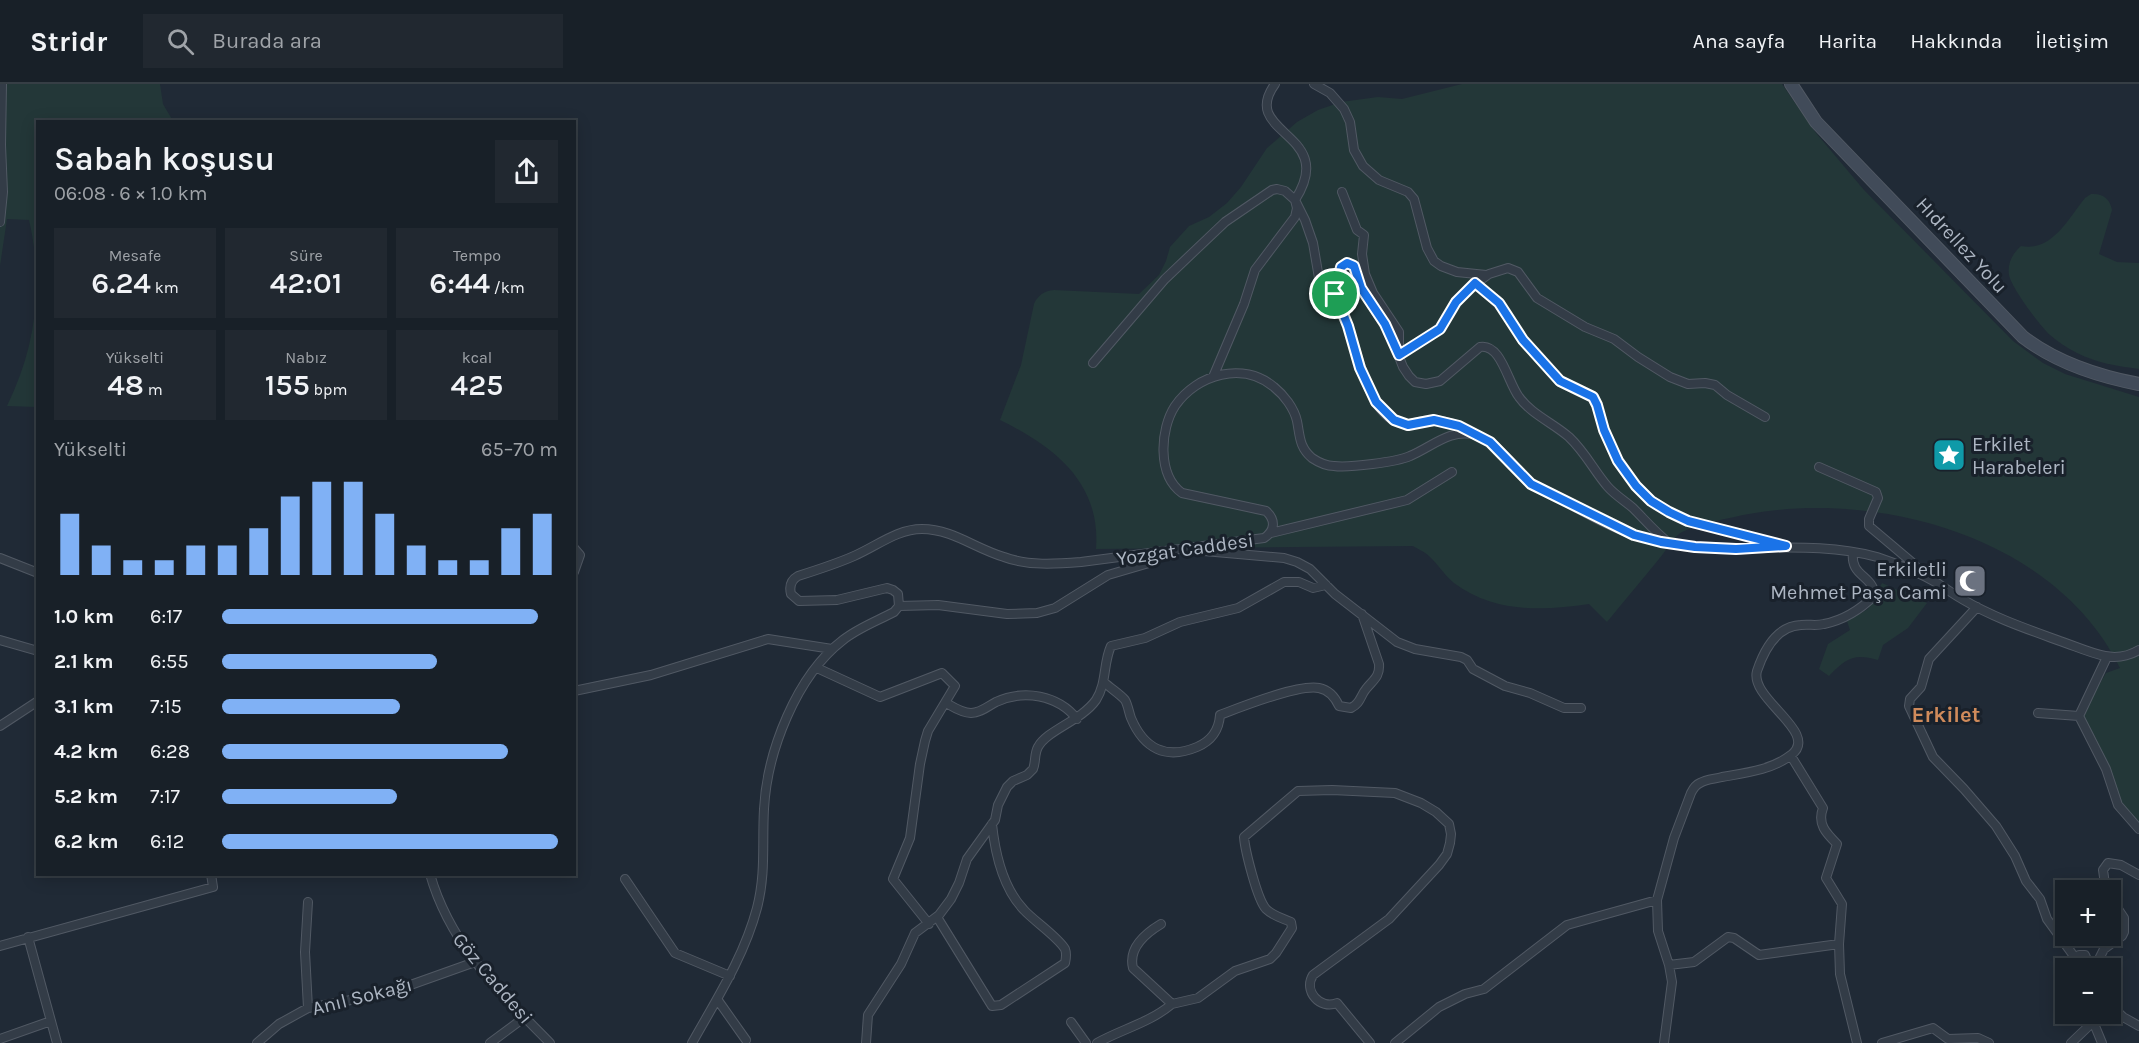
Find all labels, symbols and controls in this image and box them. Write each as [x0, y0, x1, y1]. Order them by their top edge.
search box [143, 14, 563, 68]
text: Stridr [30, 25, 107, 58]
icon: search [164, 25, 197, 58]
text: Burada ara [212, 28, 322, 54]
text: Ana sayfa [1693, 29, 1785, 53]
text: Harita [1818, 29, 1877, 53]
text: Hakkında [1910, 29, 2002, 53]
text: İletişim [2035, 29, 2109, 53]
text: Sabah koşusu [54, 140, 275, 178]
button: share [495, 140, 558, 203]
text: 06:08 · 6 × 1.0 km [54, 182, 207, 205]
street label: Hıdrellez Yolu [1911, 193, 2012, 298]
text: Mesafe [109, 246, 161, 265]
text: Süre [289, 246, 323, 265]
text: Tempo [453, 246, 501, 265]
text: 6.24 [91, 265, 151, 301]
text: 42:01 [270, 265, 342, 301]
text: 6:44 [429, 265, 490, 301]
pin [1309, 268, 1360, 319]
icon: arrive [1318, 277, 1351, 310]
text: km [151, 278, 179, 297]
text: /km [490, 278, 525, 297]
text: Yükselti [106, 348, 164, 367]
text: Nabız [285, 348, 327, 367]
text: kcal [462, 348, 492, 367]
text: 48 [107, 367, 144, 403]
text: 155 [265, 367, 310, 403]
text: 425 [451, 367, 503, 403]
text: m [144, 380, 163, 399]
text: bpm [310, 380, 347, 399]
place label: Erkilet Harabeleri [1972, 433, 2066, 479]
place icon: Erkilet Harabeleri [1931, 437, 1967, 473]
text: Yükselti [54, 438, 127, 461]
text: 65–70 m [481, 438, 558, 461]
street label: Yozgat Caddesi [1115, 528, 1255, 571]
place label: Erkiletli Mehmet Paşa Cami [1770, 558, 1947, 604]
mosque icon: Erkiletli Mehmet Paşa Cami [1952, 563, 1988, 599]
text: 1.0 km [54, 605, 114, 628]
text: 6:17 [150, 605, 182, 628]
text: 2.1 km [54, 650, 113, 673]
text: 6:55 [150, 650, 189, 673]
text: 3.1 km [54, 695, 114, 718]
text: 7:15 [150, 695, 182, 718]
district label: Erkilet [1912, 702, 1981, 728]
text: 4.2 km [54, 740, 118, 763]
text: 6:28 [150, 740, 190, 763]
text: 5.2 km [54, 785, 118, 808]
text: 7:17 [150, 785, 180, 808]
text: 6.2 km [54, 830, 118, 853]
text: 6:12 [150, 830, 184, 853]
map controls [2055, 880, 2121, 1024]
button: + [2055, 880, 2121, 946]
street label: Göz Caddesi [448, 928, 537, 1029]
button: − [2055, 958, 2121, 1024]
street label: Anıl Sokağı [310, 973, 415, 1020]

